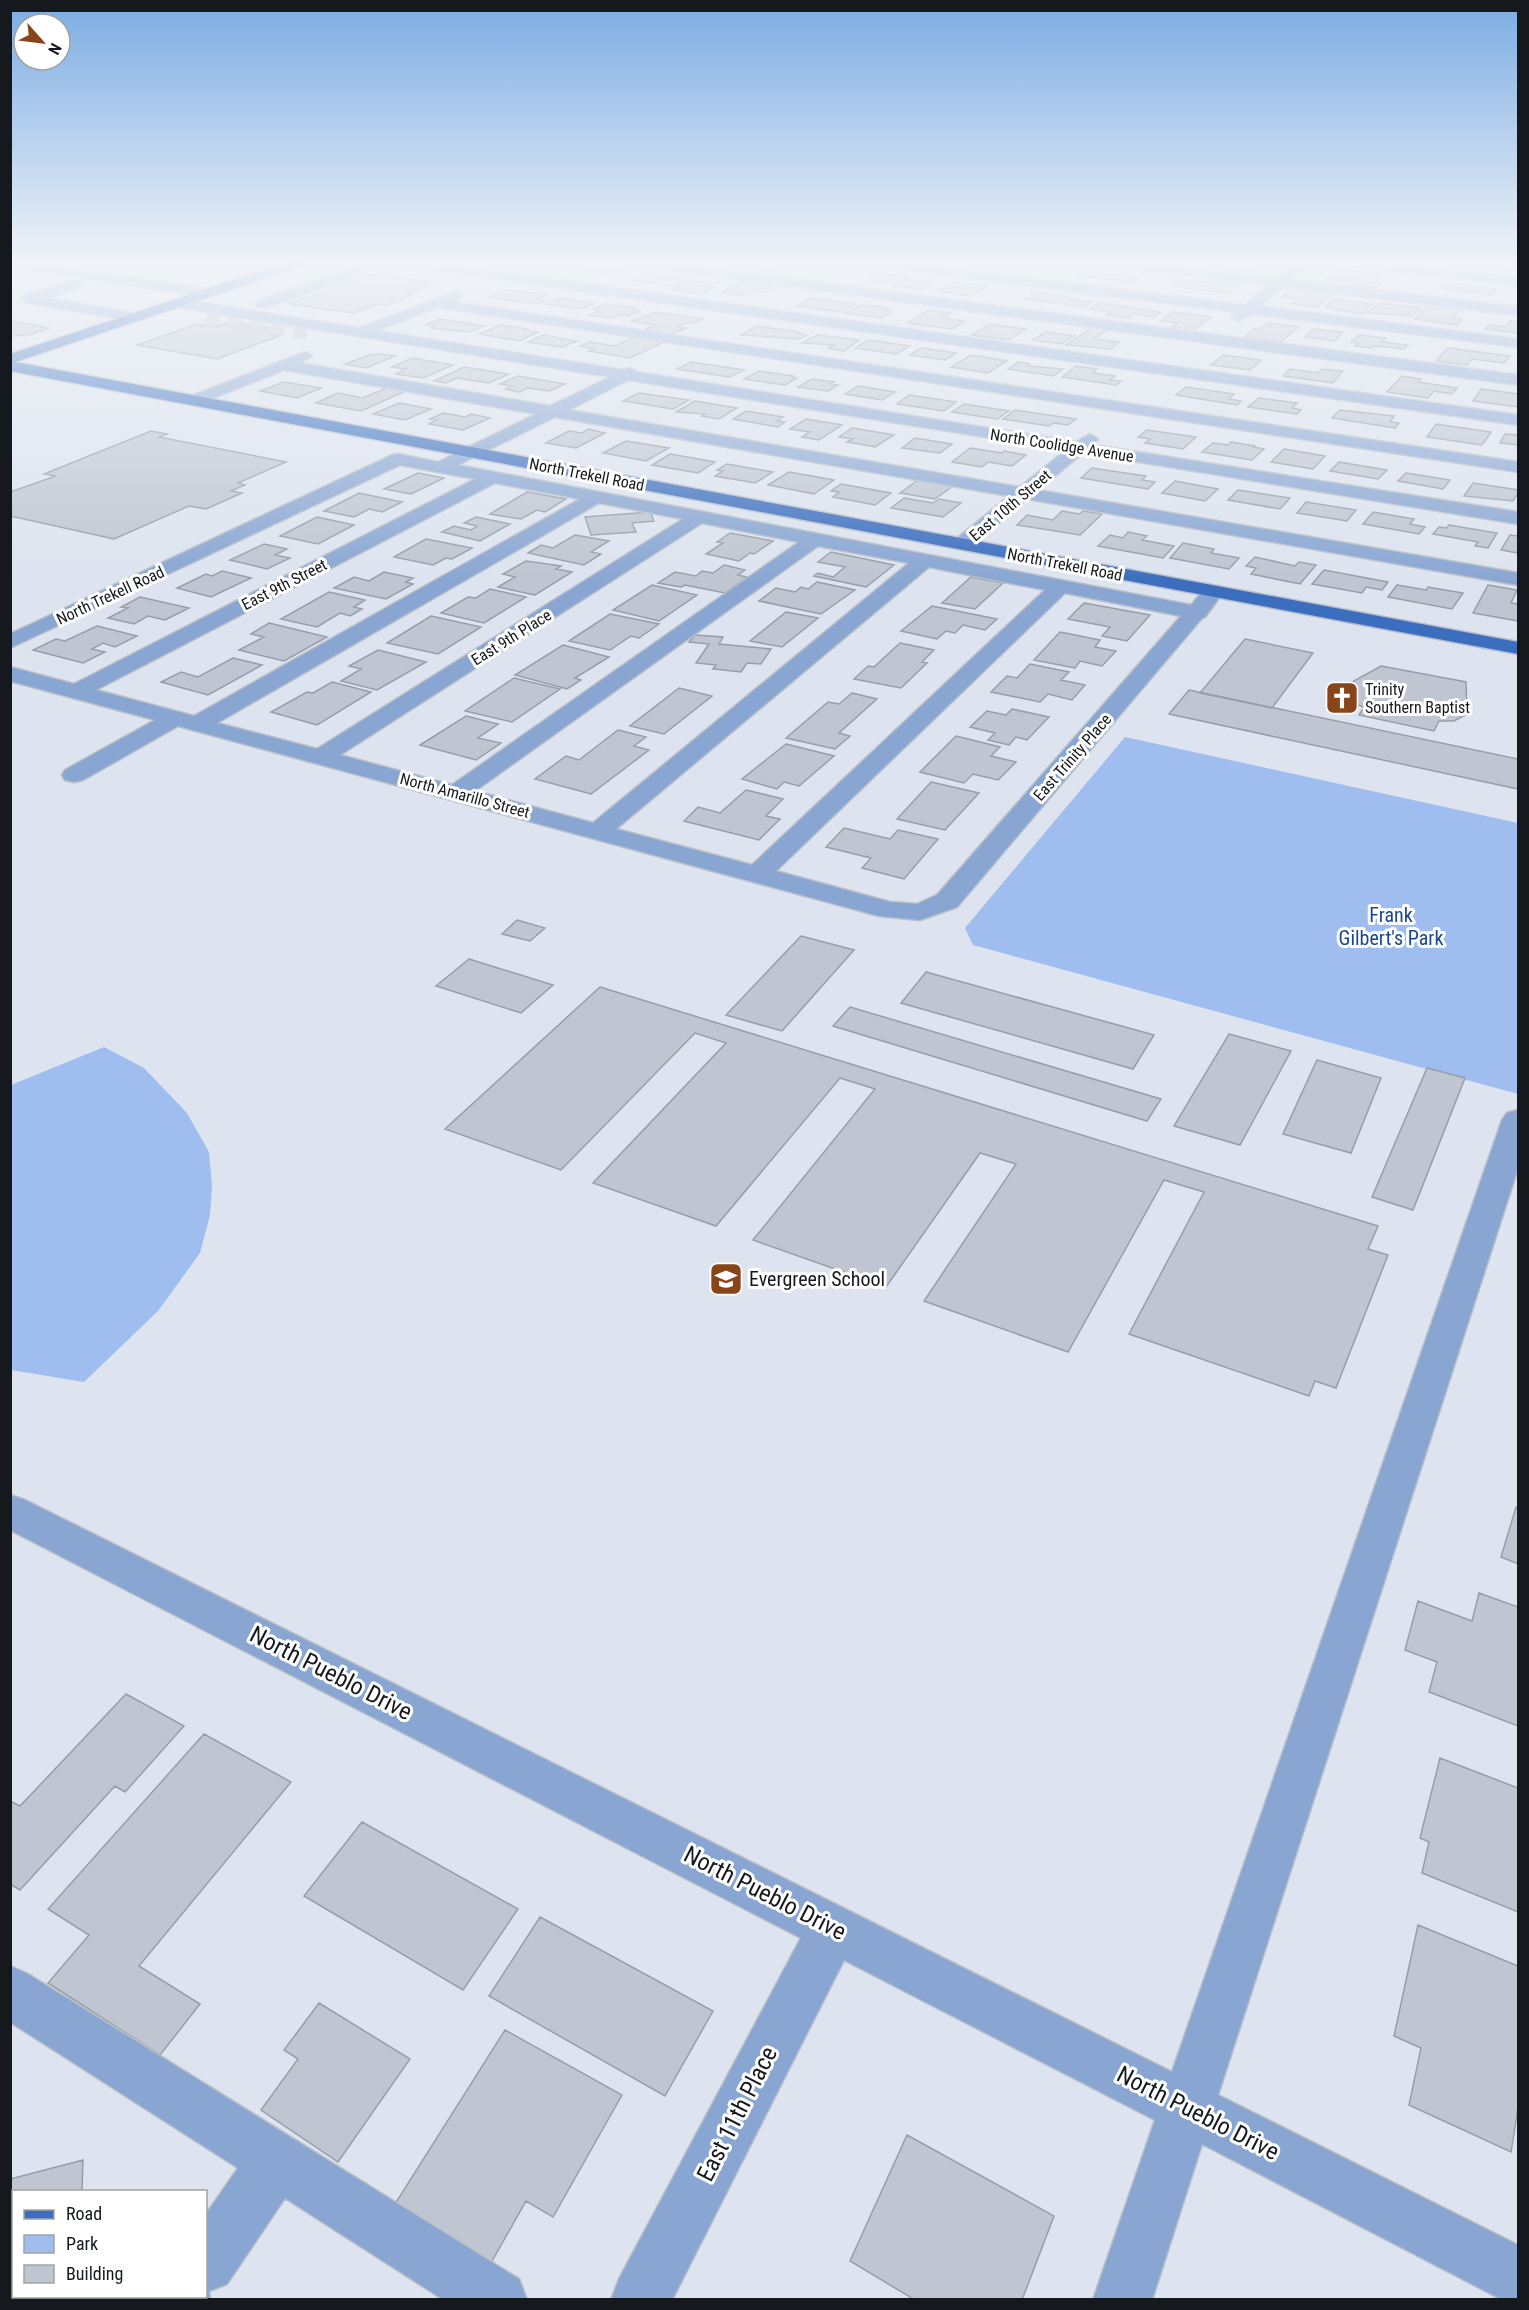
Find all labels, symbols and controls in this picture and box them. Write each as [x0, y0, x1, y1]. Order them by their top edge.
north arrow [12, 12, 72, 72]
text: N [44, 40, 65, 58]
street label: North Coolidge Avenue [989, 425, 1135, 466]
street label: North Trekell Road [528, 454, 646, 495]
street label: East 10th Street [966, 466, 1055, 545]
street label: North Trekell Road [1006, 544, 1124, 585]
street label: East 9th Street [239, 555, 330, 614]
street label: North Trekell Road [53, 562, 167, 629]
street label: East 9th Place [468, 605, 555, 669]
church icon: Trinity Southern Baptist [1324, 680, 1360, 716]
place label: Trinity Southern Baptist [1365, 680, 1470, 717]
street label: East Trinity Place [1029, 710, 1115, 805]
street label: North Amarillo Street [398, 769, 532, 822]
park label: Frank Gilbert's Park [1339, 903, 1443, 950]
school or university icon: Evergreen School [708, 1261, 744, 1297]
place label: Evergreen School [749, 1267, 885, 1291]
street label: North Pueblo Drive [245, 1620, 417, 1726]
street label: North Pueblo Drive [679, 1840, 851, 1946]
street label: East 11th Place [691, 2042, 783, 2186]
street label: North Pueblo Drive [1112, 2060, 1284, 2166]
legend [12, 2190, 207, 2298]
text: Road [66, 2203, 102, 2224]
text: Park [66, 2233, 98, 2254]
text: Building [66, 2263, 123, 2284]

